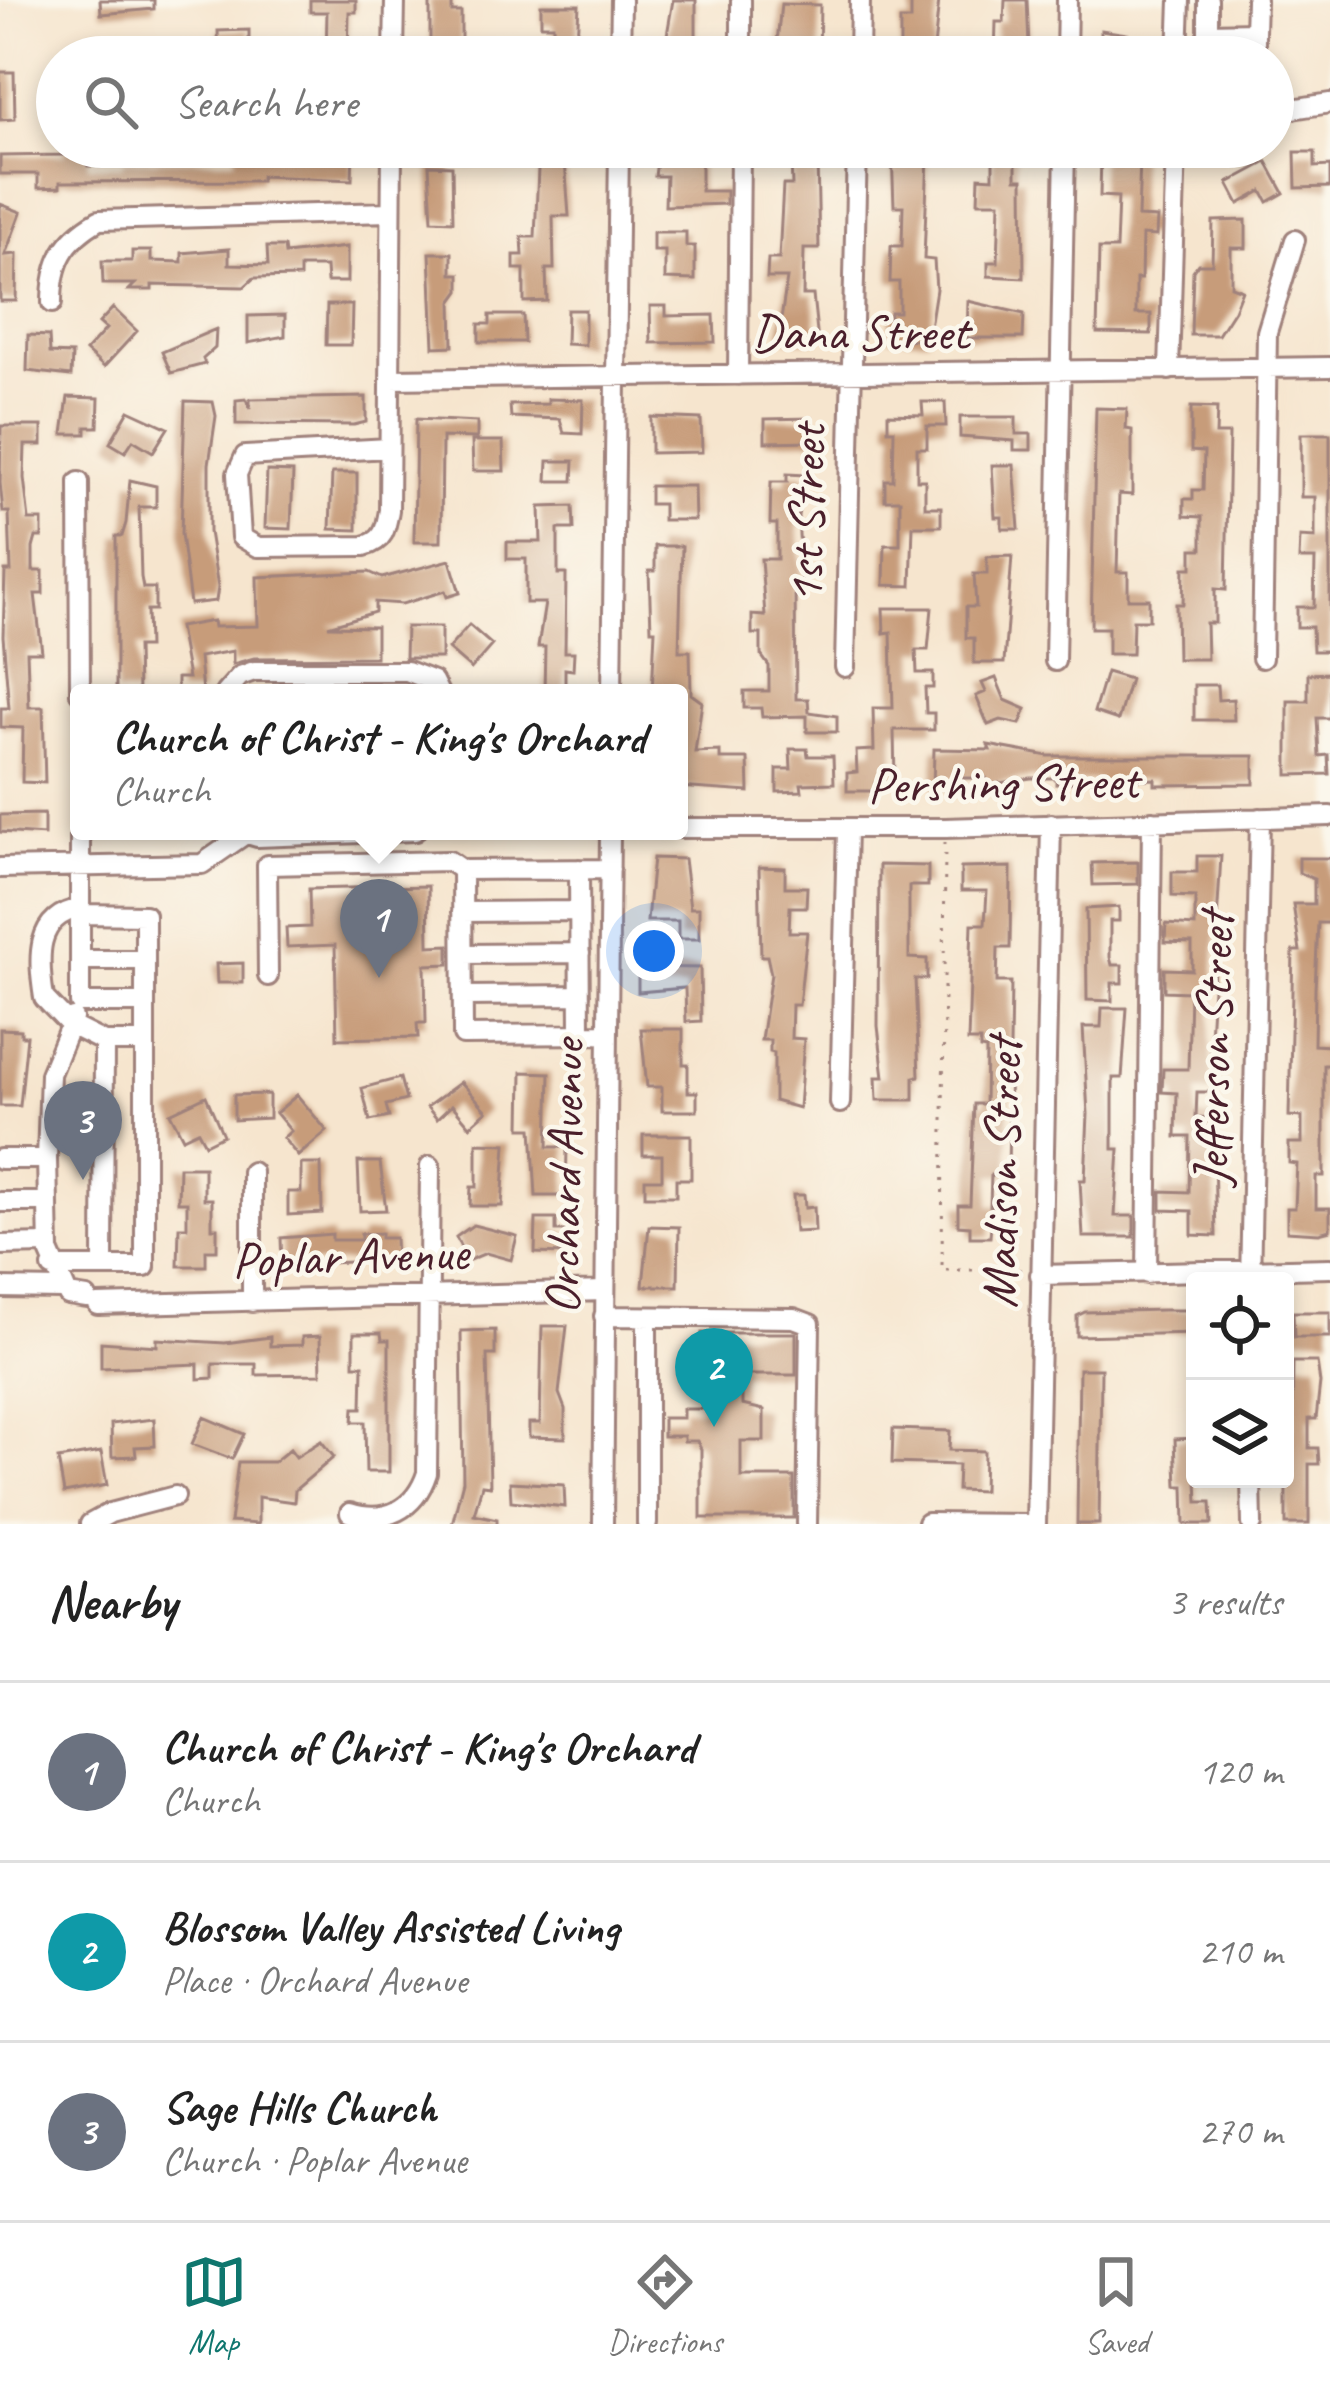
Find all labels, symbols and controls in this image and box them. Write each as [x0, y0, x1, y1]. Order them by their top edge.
search box [36, 36, 1294, 168]
icon: search [78, 69, 144, 135]
text: Search here [174, 74, 357, 131]
street label: Dana Street [751, 300, 974, 364]
street label: 1st Street [772, 419, 840, 604]
popup [70, 684, 688, 840]
text: Church of Christ - King's Orchard [113, 709, 645, 766]
street label: Pershing Street [867, 749, 1144, 817]
text: Church [113, 766, 210, 815]
pin: 1 [340, 879, 418, 978]
street label: Jefferson Street [1179, 905, 1247, 1189]
your location [624, 921, 684, 981]
street label: Madison Street [967, 1031, 1035, 1309]
street label: Orchard Avenue [530, 1035, 598, 1315]
pin: 3 [44, 1081, 122, 1180]
street label: Poplar Avenue [231, 1220, 473, 1292]
map controls [1186, 1272, 1294, 1488]
button: locate [1186, 1272, 1294, 1380]
pin: 2 [675, 1328, 753, 1427]
button: layers [1186, 1380, 1294, 1488]
text: Nearby [48, 1570, 176, 1634]
text: 3 results [1168, 1578, 1282, 1627]
text: Church of Christ - King's Orchard [162, 1719, 695, 1776]
text: 1 [78, 1747, 96, 1796]
text: 120 m [1198, 1747, 1282, 1796]
text: Church [162, 1776, 260, 1825]
text: Blossom Valley Assisted Living [162, 1899, 619, 1956]
text: 2 [78, 1927, 96, 1976]
text: 210 m [1198, 1927, 1282, 1976]
text: Place · Orchard Avenue [162, 1956, 467, 2005]
text: Sage Hills Church [162, 2079, 436, 2136]
text: 3 [78, 2107, 96, 2156]
text: 270 m [1198, 2107, 1282, 2156]
text: Church · Poplar Avenue [162, 2136, 467, 2185]
tab: Map [181, 2249, 247, 2363]
tab: Directions [608, 2249, 722, 2363]
tab: Saved [1083, 2249, 1149, 2363]

